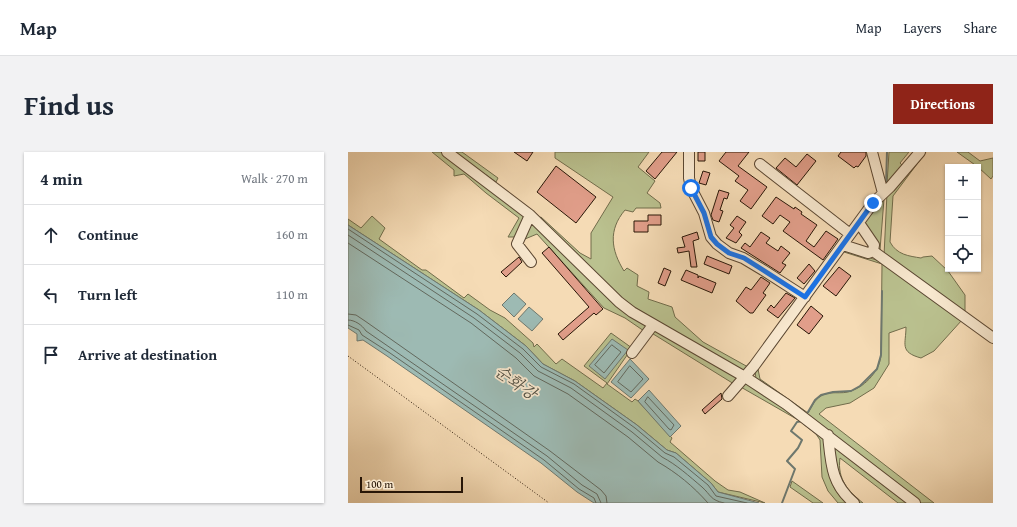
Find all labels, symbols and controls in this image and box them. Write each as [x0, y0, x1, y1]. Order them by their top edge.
text: Map [20, 14, 57, 42]
text: Map [856, 18, 882, 38]
text: Layers [904, 18, 942, 38]
text: Share [964, 18, 997, 38]
text: Find us [24, 84, 114, 125]
button: Directions [893, 84, 993, 124]
map controls [945, 164, 981, 272]
button: + [945, 164, 981, 200]
text: 4 min [40, 166, 82, 191]
text: Walk · 270 m [241, 169, 308, 188]
route start [682, 179, 700, 197]
route end [864, 194, 882, 212]
button: − [945, 200, 981, 236]
icon: ahead [40, 224, 62, 246]
text: Continue [78, 224, 139, 245]
text: 160 m [276, 225, 308, 244]
button: locate [945, 236, 981, 272]
icon: left [40, 284, 62, 306]
text: Turn left [78, 284, 137, 305]
text: 110 m [276, 285, 308, 304]
icon: arrive [40, 344, 62, 366]
text: Arrive at destination [78, 344, 217, 365]
water label: 순화강 [490, 359, 544, 407]
scale bar [360, 475, 463, 494]
text: 100 m [366, 476, 393, 492]

